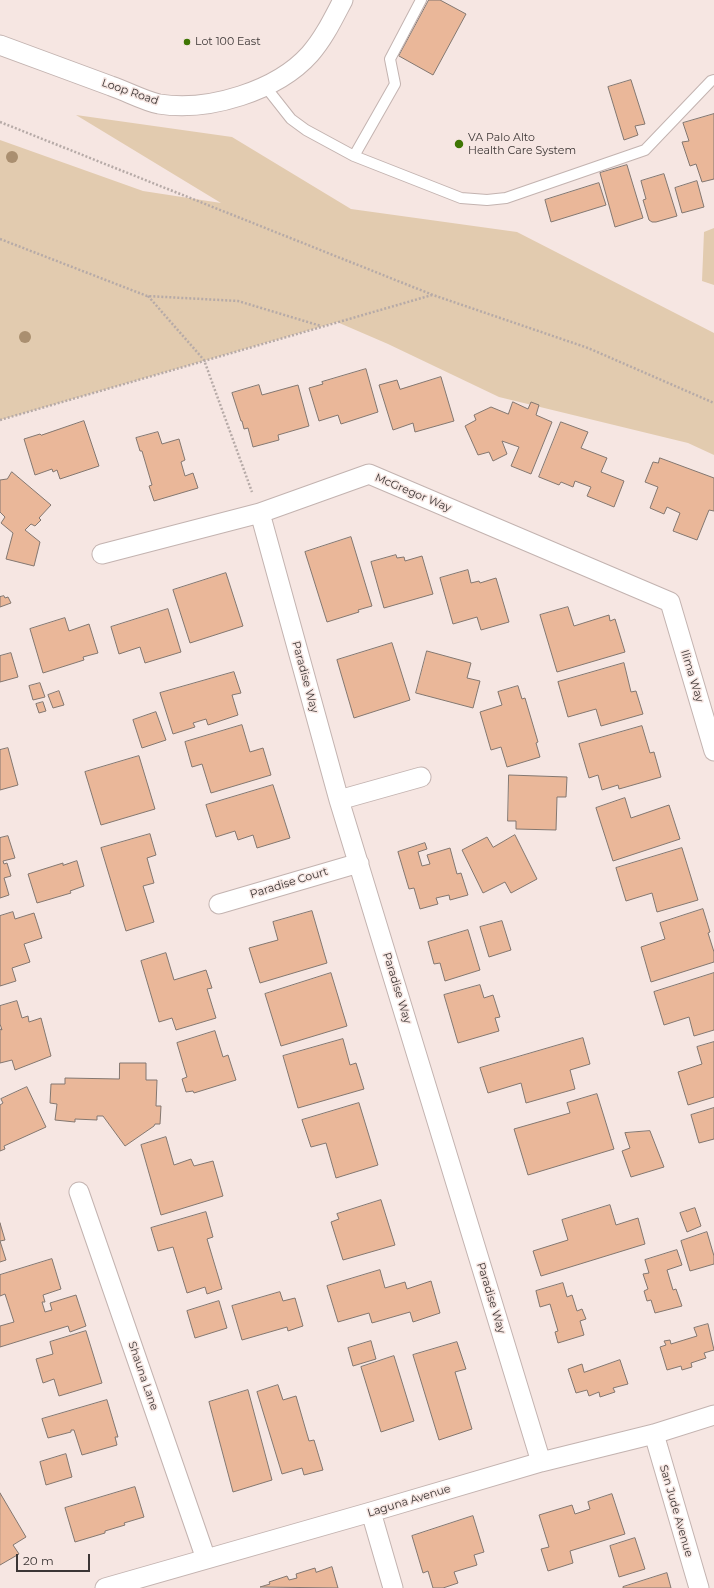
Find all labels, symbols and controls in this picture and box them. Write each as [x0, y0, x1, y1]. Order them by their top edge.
place label: Lot 100 East [195, 35, 261, 49]
marker: Lot 100 East [182, 37, 192, 47]
street label: Loop Road [100, 76, 160, 108]
place label: VA Palo Alto Health Care System [468, 131, 576, 157]
marker: VA Palo Alto Health Care System [453, 138, 465, 150]
street label: McGregor Way [373, 471, 453, 515]
street label: Paradise Way [289, 640, 321, 714]
street label: Ilima Way [678, 648, 706, 704]
street label: Paradise Court [248, 865, 330, 901]
street label: Paradise Way [380, 951, 414, 1025]
street label: Paradise Way [474, 1261, 508, 1335]
street label: Shauna Lane [125, 1340, 161, 1412]
street label: San Jude Avenue [657, 1464, 695, 1558]
street label: Laguna Avenue [366, 1482, 452, 1520]
scale bar [18, 1546, 92, 1572]
text: 20 m [23, 1553, 54, 1568]

